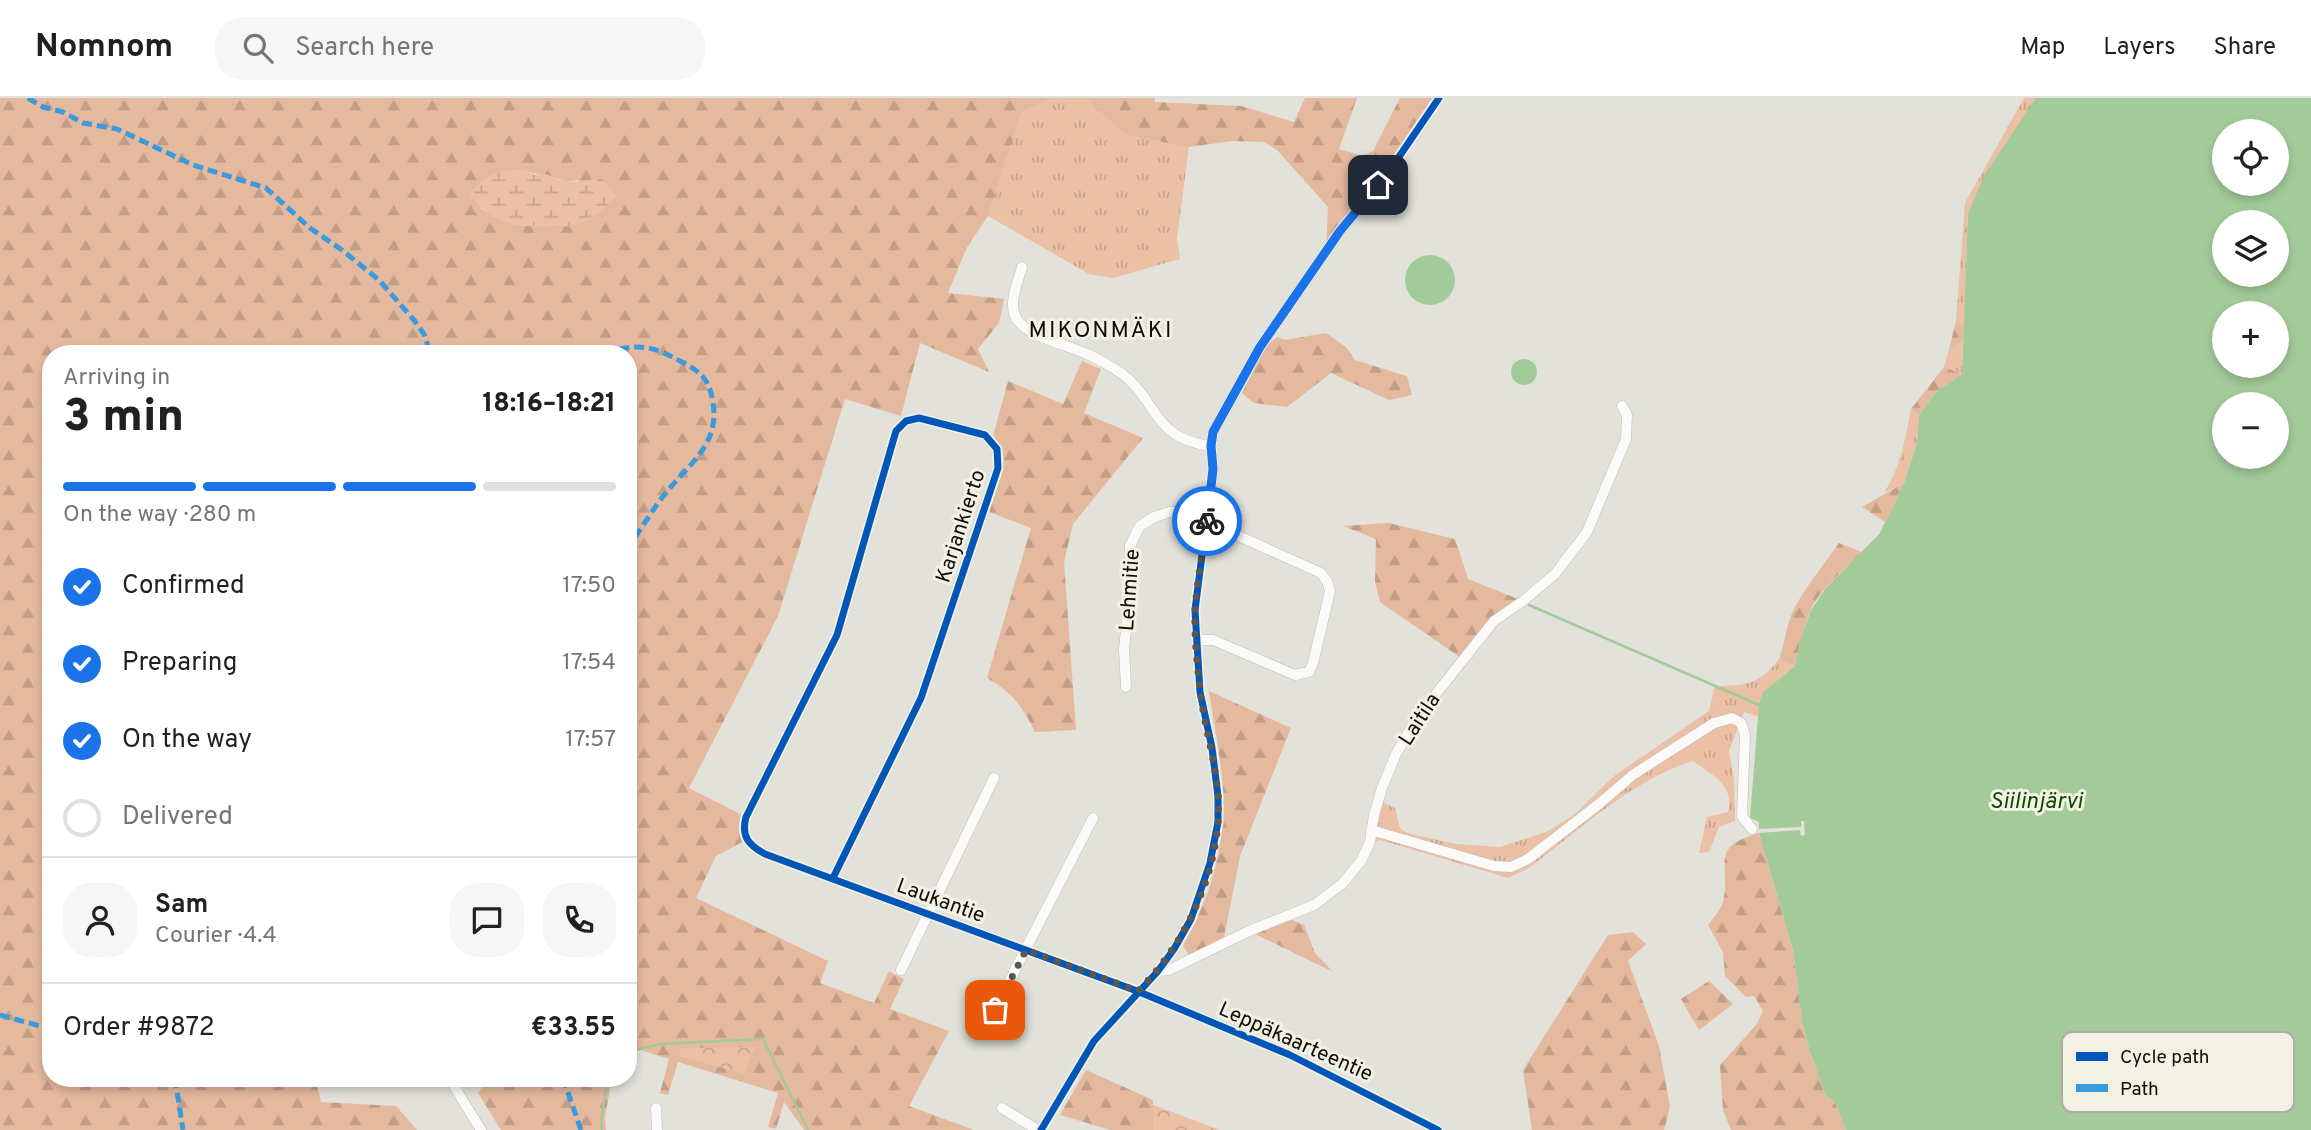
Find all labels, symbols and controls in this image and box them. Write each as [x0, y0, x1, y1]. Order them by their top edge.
search box [215, 17, 705, 80]
text: Nomnom [35, 27, 173, 69]
icon: search [239, 29, 277, 67]
text: Search here [295, 32, 434, 65]
text: Map [2020, 33, 2065, 63]
text: Layers [2103, 33, 2175, 63]
text: Share [2213, 33, 2276, 63]
map controls [2212, 119, 2289, 469]
button: locate [2212, 119, 2289, 196]
pin [1348, 155, 1408, 215]
icon: home [1359, 166, 1397, 204]
button: layers [2212, 210, 2289, 287]
button: + [2212, 301, 2289, 378]
district label: MIKONMÄKI [1029, 316, 1173, 346]
text: Arriving in [63, 364, 170, 393]
text: 18:16–18:21 [483, 388, 616, 421]
text: 3 min [63, 389, 184, 448]
button: − [2212, 392, 2289, 469]
street label: Karjankierto [930, 466, 992, 586]
courier [1172, 486, 1242, 556]
text: On the way · 280 m [63, 501, 256, 530]
icon: bike [1188, 502, 1226, 540]
street label: Lehmitie [1114, 548, 1147, 632]
icon: check [63, 568, 101, 606]
text: Confirmed [122, 570, 245, 603]
text: 17:50 [562, 572, 616, 601]
icon: check [63, 645, 101, 683]
text: Preparing [122, 647, 237, 680]
text: 17:54 [562, 649, 616, 678]
street label: Laitila [1393, 688, 1447, 751]
icon: check [63, 722, 101, 760]
text: On the way [122, 724, 252, 757]
text: 17:57 [565, 726, 616, 755]
water label: Siilinjärvi [1990, 788, 2084, 817]
text: Delivered [122, 801, 233, 834]
street label: Laukantie [893, 873, 988, 930]
button: person [63, 883, 137, 957]
button: chat [450, 883, 524, 957]
button: phone [542, 883, 616, 957]
text: Sam [155, 889, 208, 922]
text: Courier · 4.4 [155, 922, 277, 951]
pin [965, 980, 1025, 1040]
icon: bag [976, 991, 1014, 1029]
street label: Leppäkaarteentie [1214, 996, 1377, 1088]
text: Order #9872 [63, 1012, 215, 1045]
text: €33.55 [531, 1012, 616, 1045]
legend [2062, 1032, 2294, 1112]
text: Cycle path [2120, 1046, 2209, 1070]
text: Path [2120, 1078, 2159, 1102]

